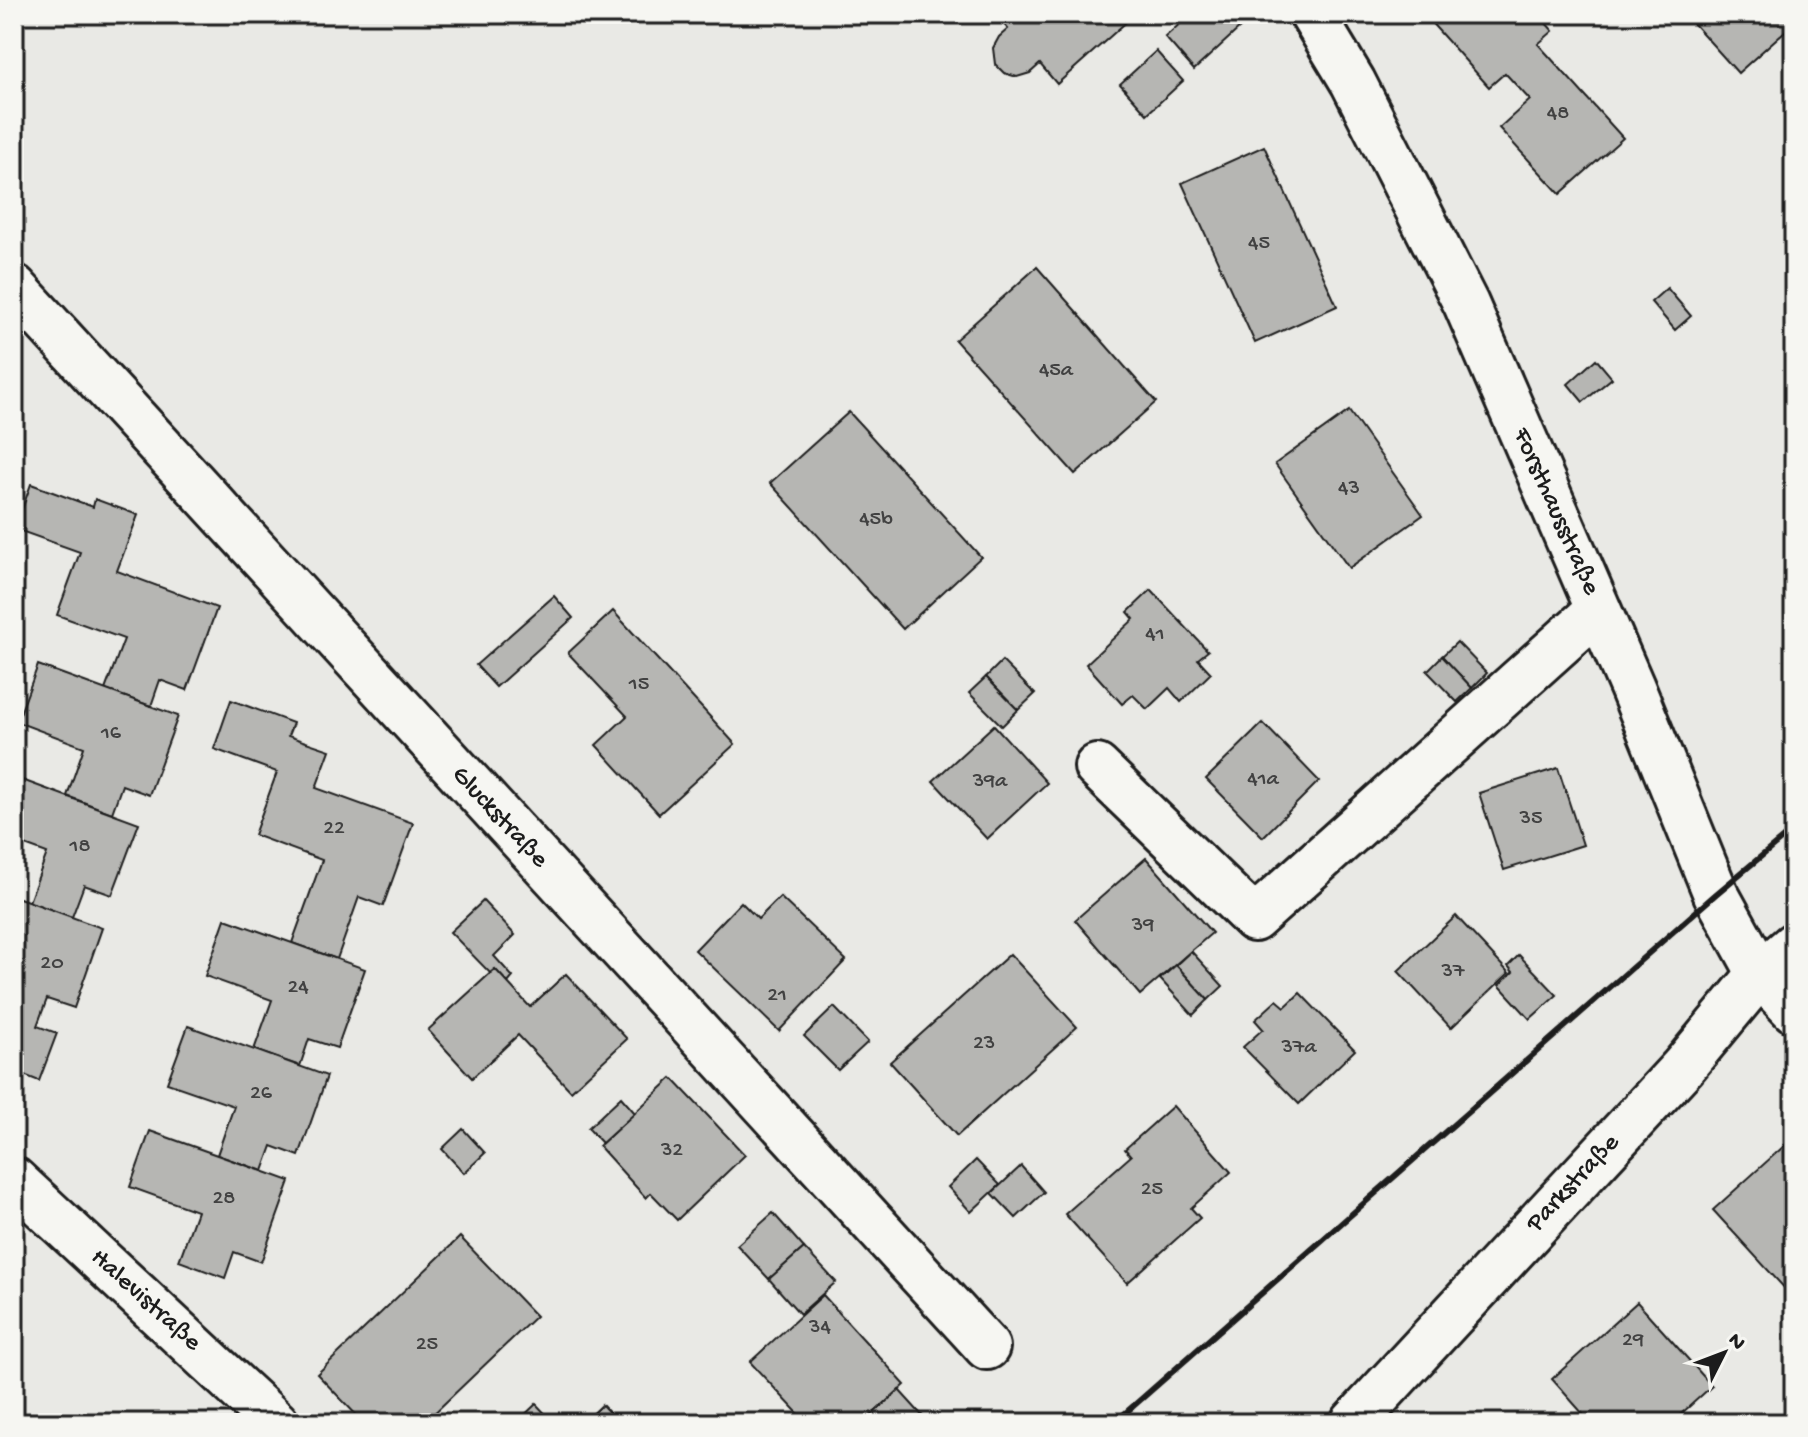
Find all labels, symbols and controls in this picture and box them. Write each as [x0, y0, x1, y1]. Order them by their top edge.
house number: 48 [1547, 101, 1569, 127]
house number: 45 [1248, 231, 1270, 257]
house number: 45a [1039, 358, 1074, 384]
street label: Forsthausstraße [1504, 423, 1606, 601]
house number: 43 [1338, 476, 1360, 502]
house number: 45b [859, 507, 893, 533]
house number: 41 [1145, 622, 1165, 648]
house number: 15 [628, 672, 649, 698]
house number: 16 [100, 721, 122, 747]
street label: Gluckstraße [444, 761, 554, 876]
house number: 41a [1247, 767, 1280, 793]
house number: 39a [972, 769, 1008, 795]
house number: 35 [1519, 806, 1543, 832]
house number: 22 [323, 816, 345, 842]
house number: 18 [69, 834, 90, 860]
house number: 39 [1131, 913, 1154, 939]
house number: 20 [40, 951, 64, 977]
house number: 37 [1441, 959, 1465, 985]
house number: 24 [287, 975, 309, 1001]
house number: 21 [767, 983, 787, 1009]
house number: 23 [973, 1031, 995, 1057]
house number: 37a [1280, 1035, 1317, 1061]
house number: 26 [250, 1081, 273, 1107]
street label: Parkstraße [1520, 1128, 1628, 1240]
house number: 32 [660, 1138, 683, 1164]
house number: 25 [1141, 1177, 1163, 1203]
house number: 28 [213, 1186, 235, 1212]
street label: Halevistraße [83, 1243, 207, 1359]
north arrow [1684, 1313, 1764, 1393]
house number: 34 [808, 1315, 832, 1341]
house number: 29 [1622, 1328, 1644, 1354]
text: N [1721, 1328, 1750, 1356]
house number: 25 [416, 1332, 438, 1358]

